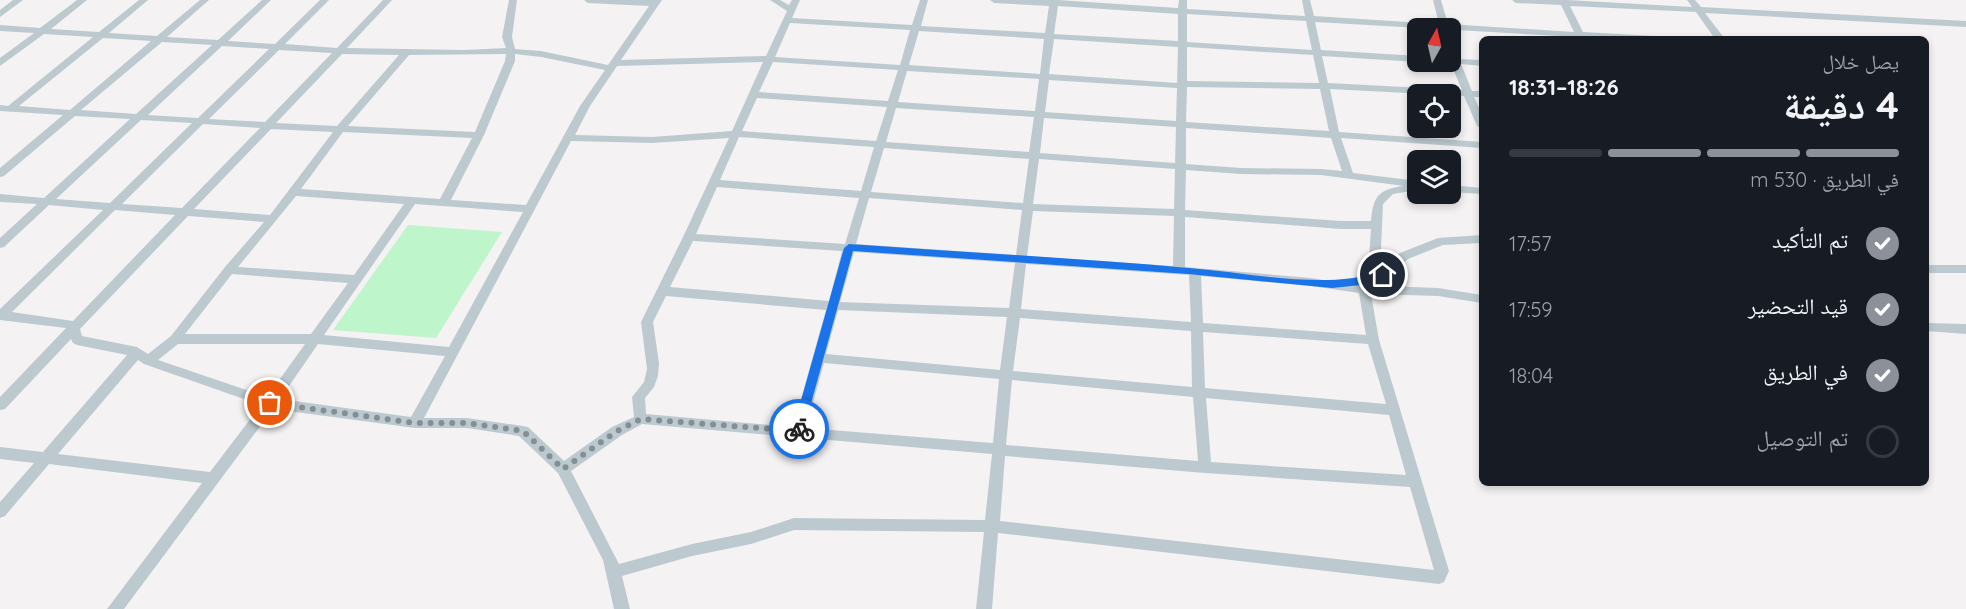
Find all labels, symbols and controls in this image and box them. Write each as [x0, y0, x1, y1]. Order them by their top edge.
north arrow [1407, 18, 1461, 72]
map controls [1407, 18, 1461, 204]
text: يصل خلال [1822, 49, 1899, 74]
text: 18:26–18:31 [1509, 73, 1619, 101]
text: 4 دقيقة [1783, 80, 1899, 129]
button: locate [1407, 84, 1461, 138]
button: layers [1407, 150, 1461, 204]
text: في الطريق · 530 m [1750, 167, 1899, 192]
text: تم التأكيد [1772, 226, 1848, 254]
icon: check [1866, 227, 1899, 260]
text: 17:57 [1509, 231, 1552, 256]
pin [1357, 249, 1408, 300]
icon: home [1366, 258, 1399, 291]
text: قيد التحضير [1748, 292, 1848, 320]
icon: check [1866, 293, 1899, 326]
text: 17:59 [1509, 297, 1552, 322]
text: في الطريق [1763, 358, 1848, 386]
icon: check [1866, 359, 1899, 392]
text: 18:04 [1509, 363, 1553, 388]
pin [244, 377, 295, 428]
icon: bag [253, 386, 286, 419]
courier [769, 399, 829, 459]
icon: bike [783, 413, 816, 446]
text: تم التوصيل [1757, 424, 1848, 452]

